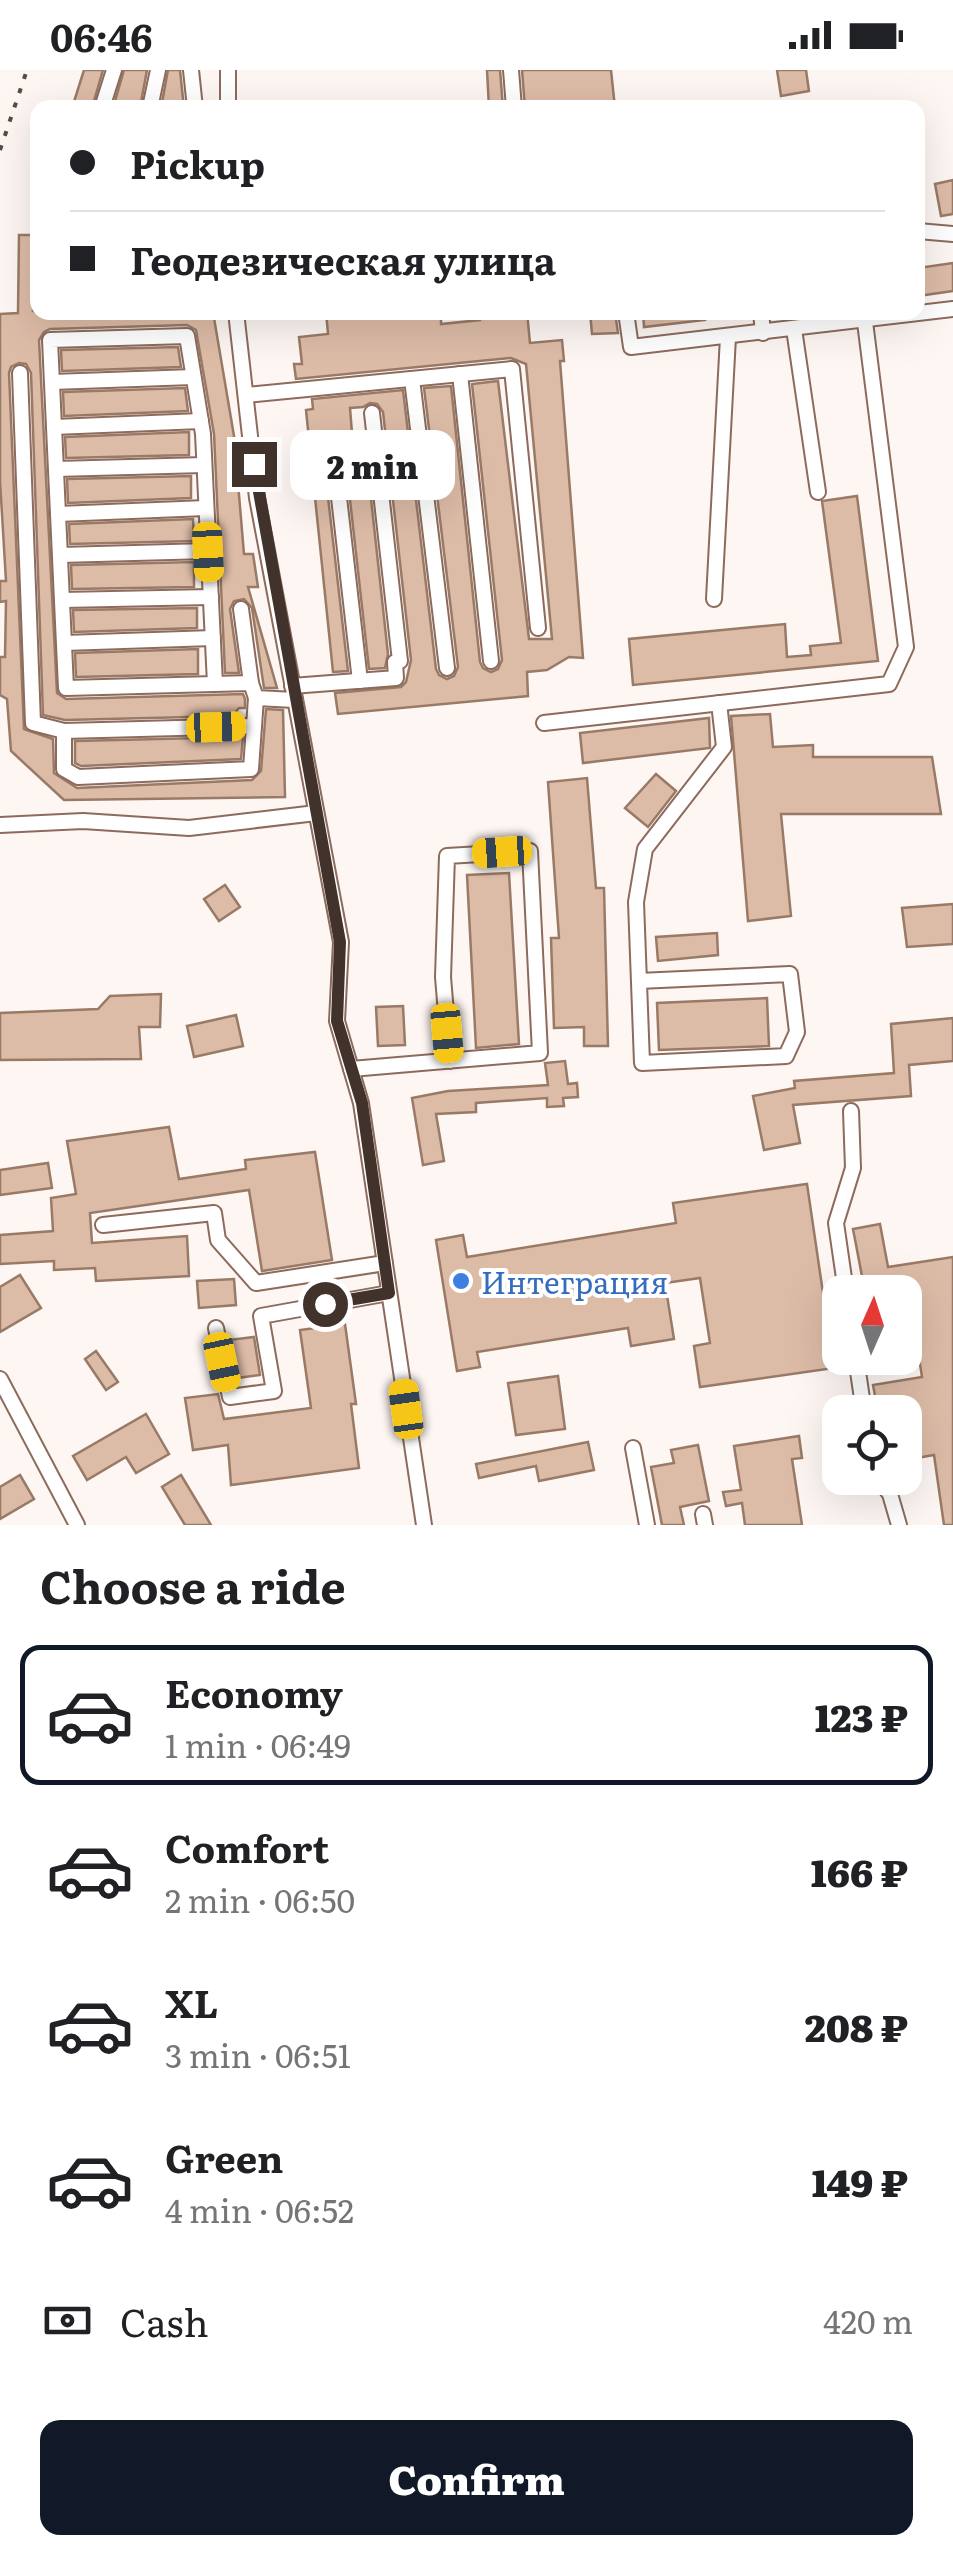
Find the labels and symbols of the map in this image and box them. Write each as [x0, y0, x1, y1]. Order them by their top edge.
callout: 2 min [289, 429, 454, 499]
route end [232, 442, 277, 487]
car [191, 521, 225, 583]
car [185, 711, 247, 743]
car [471, 835, 533, 869]
car [429, 1002, 465, 1064]
place label: Интеграция [481, 1259, 668, 1303]
marker: Интеграция [450, 1270, 472, 1292]
north arrow [822, 1275, 922, 1375]
route start [303, 1282, 348, 1327]
car [201, 1330, 243, 1394]
car [387, 1377, 425, 1441]

